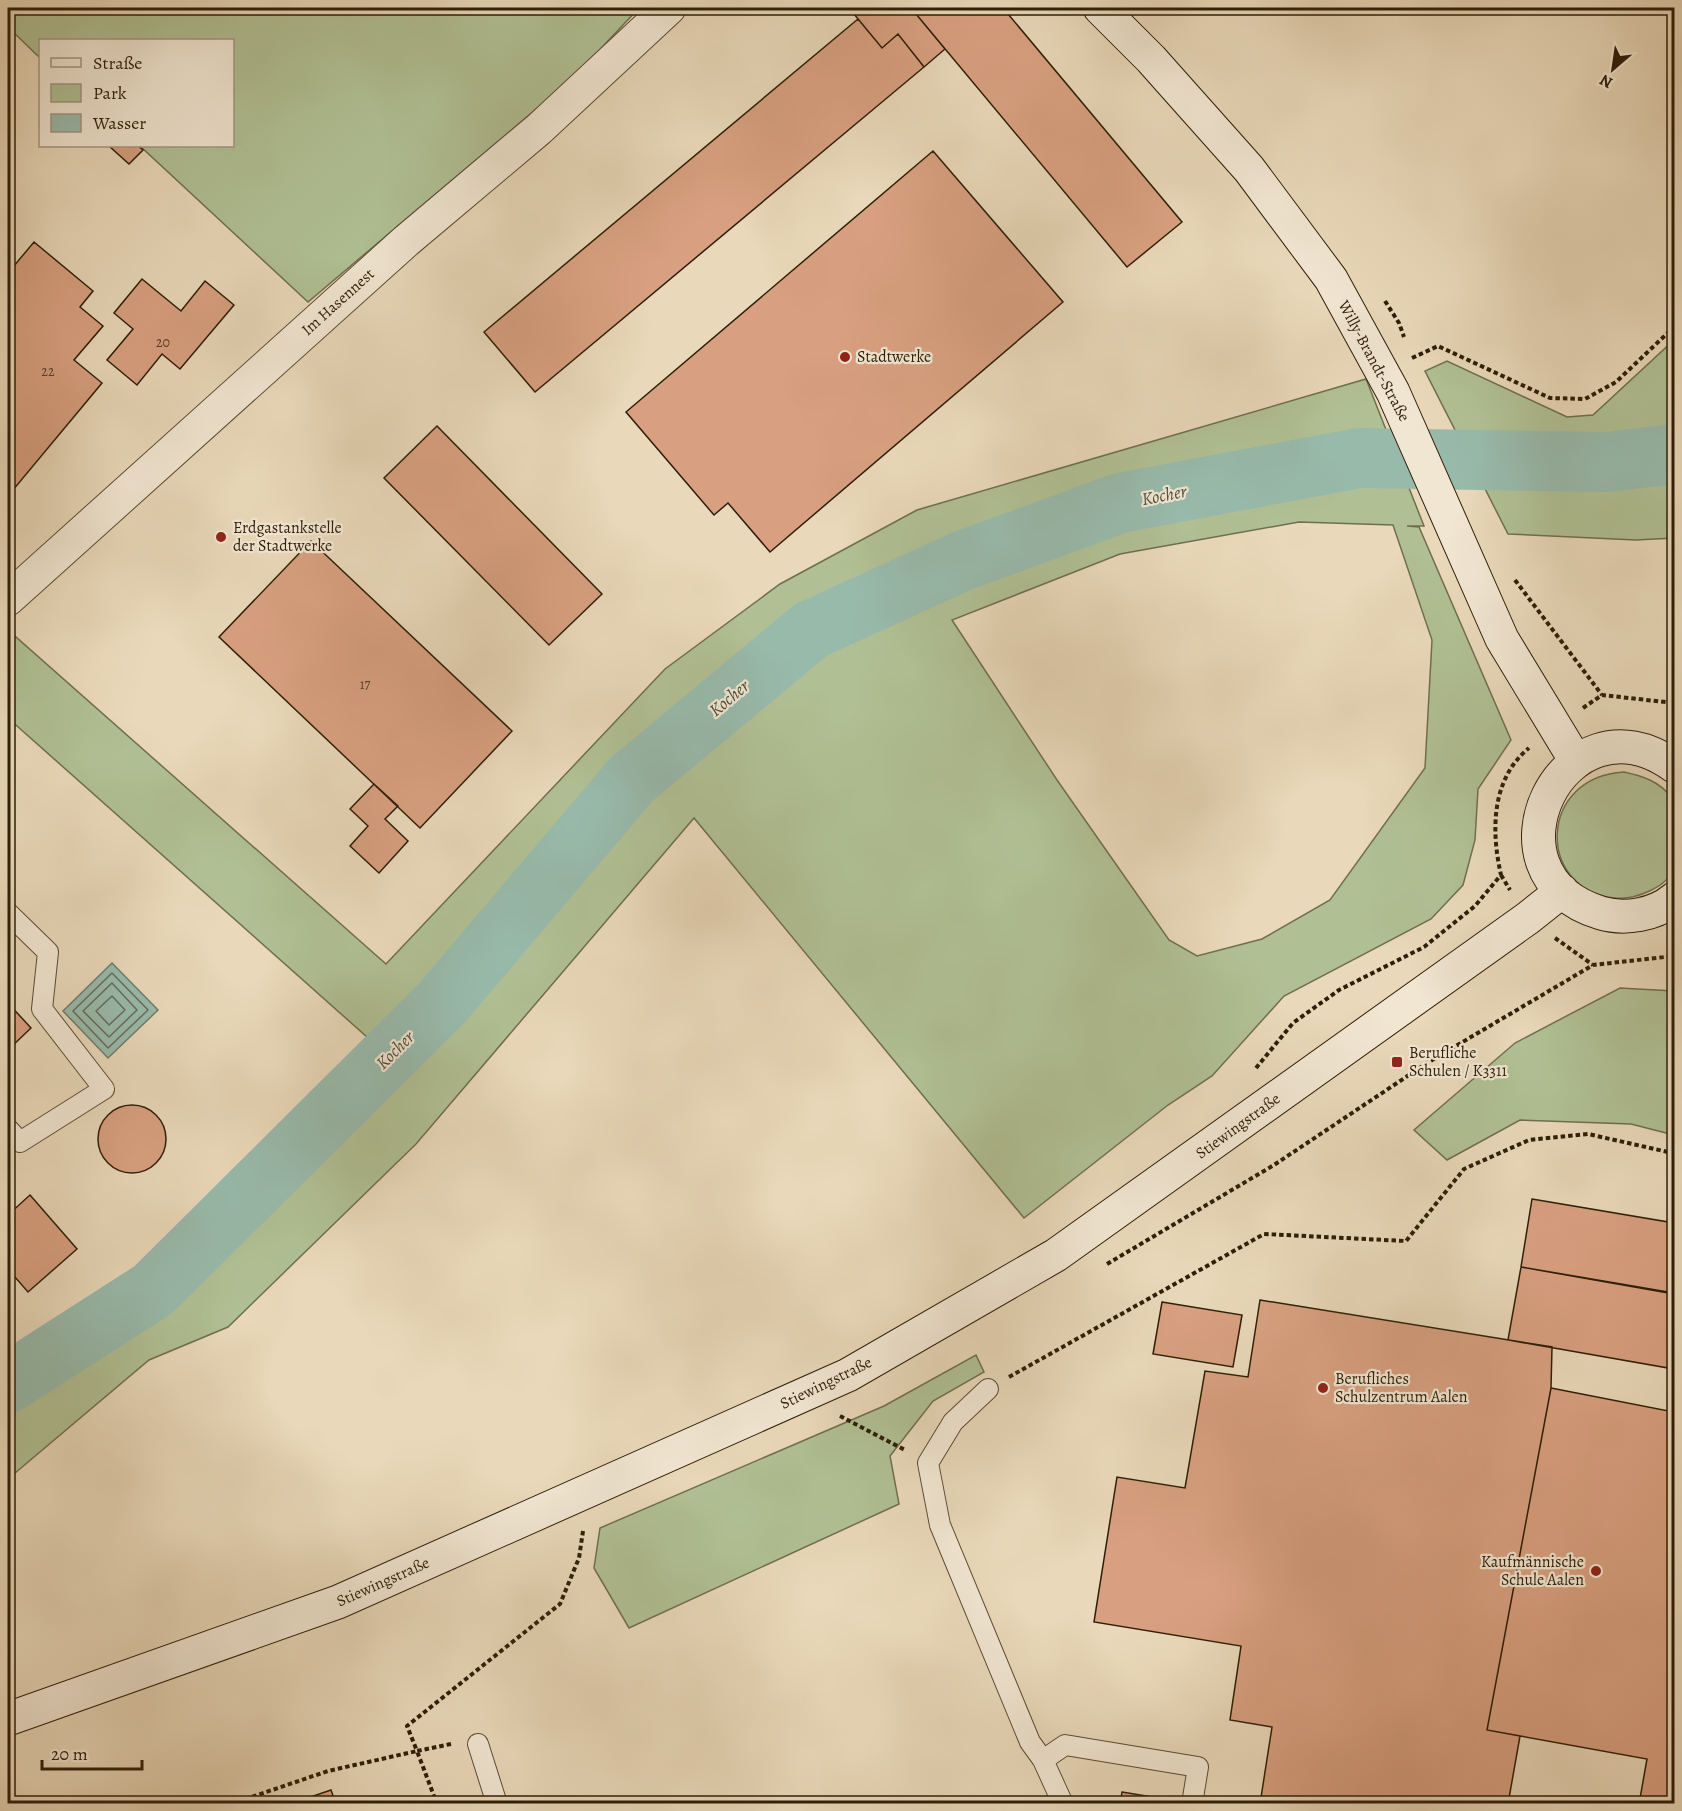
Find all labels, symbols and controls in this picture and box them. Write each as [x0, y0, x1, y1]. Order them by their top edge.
legend [39, 39, 234, 147]
north arrow [1583, 39, 1643, 99]
text: Straße [93, 51, 142, 75]
text: N [1595, 69, 1617, 94]
text: Park [93, 81, 127, 105]
text: Wasser [92, 111, 146, 135]
street label: Im Hasennest [297, 263, 379, 341]
street label: Willy-Brandt-Straße [1332, 296, 1415, 425]
house number: 20 [156, 333, 170, 352]
place label: Stadtwerke [857, 346, 931, 368]
marker: Stadtwerke [838, 350, 852, 364]
house number: 22 [41, 362, 55, 381]
water label: Kocher [1139, 479, 1189, 511]
place label: Erdgastankstelle der Stadtwerke [233, 517, 342, 557]
marker: Erdgastankstelle der Stadtwerke [214, 530, 228, 544]
water label: Kocher [704, 674, 755, 722]
house number: 17 [360, 675, 370, 694]
water label: Kocher [370, 1025, 420, 1075]
place label: Berufliche Schulen / K3311 [1409, 1042, 1507, 1082]
marker: Berufliche Schulen / K3311 [1390, 1055, 1404, 1069]
street label: Stiewingstraße [1191, 1088, 1285, 1164]
street label: Stiewingstraße [776, 1351, 876, 1415]
place label: Berufliches Schulzentrum Aalen [1335, 1368, 1468, 1408]
marker: Berufliches Schulzentrum Aalen [1316, 1381, 1330, 1395]
place label: Kaufmännische Schule Aalen [1481, 1551, 1584, 1591]
street label: Stiewingstraße [333, 1552, 433, 1612]
marker: Kaufmännische Schule Aalen [1589, 1564, 1603, 1578]
scale bar [42, 1733, 142, 1771]
text: 20 m [51, 1742, 88, 1766]

